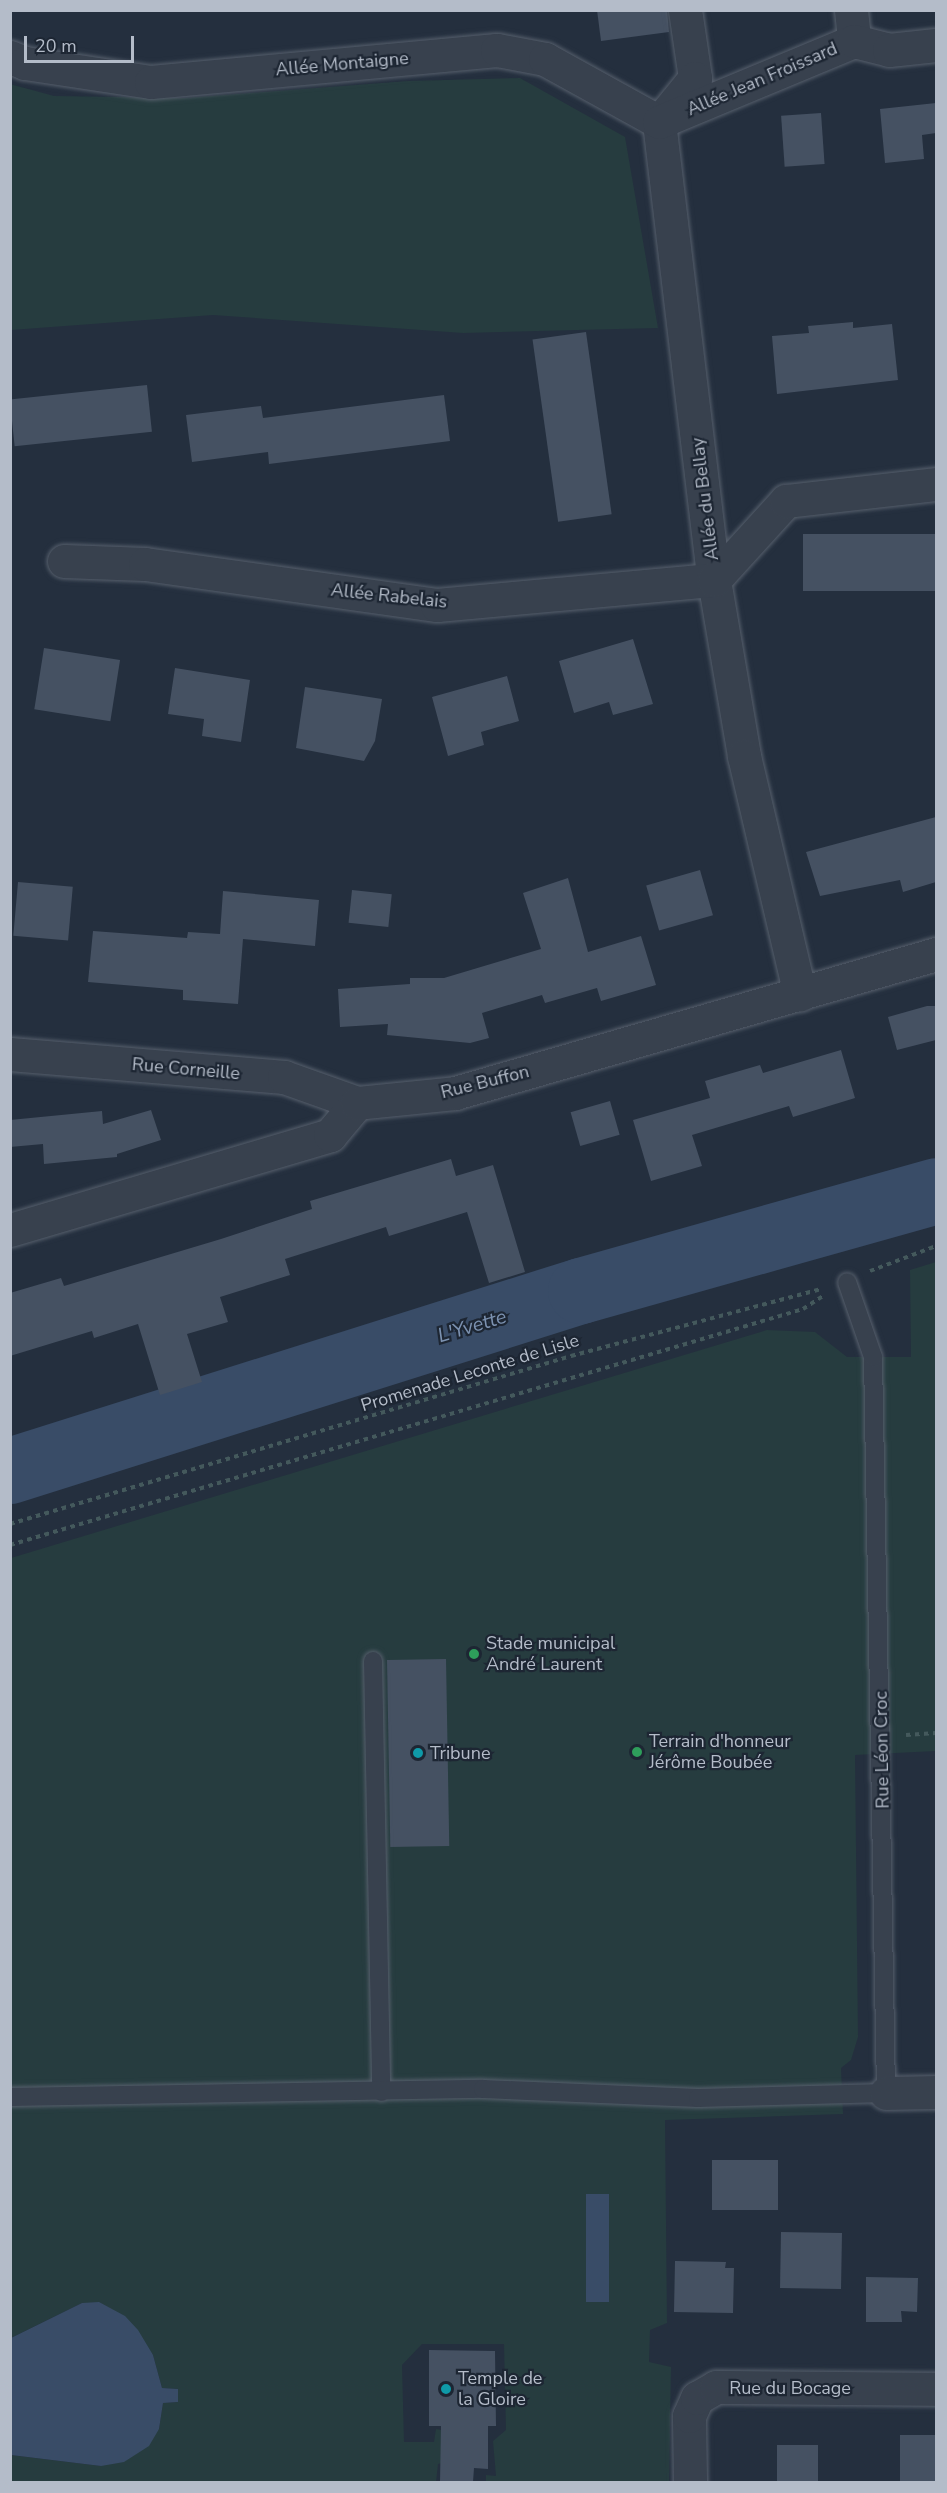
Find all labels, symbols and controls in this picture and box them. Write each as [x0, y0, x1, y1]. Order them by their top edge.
scale bar [27, 24, 136, 62]
text: 20 m [35, 34, 77, 58]
street label: Allée Jean Froissard [684, 38, 840, 120]
street label: Allée Montaigne [275, 47, 409, 81]
street label: Allée du Bellay [687, 436, 723, 562]
street label: Allée Rabelais [330, 579, 448, 613]
street label: Rue Corneille [131, 1054, 241, 1084]
street label: Rue Buffon [439, 1061, 531, 1103]
water label: L'Yvette [435, 1304, 509, 1348]
street label: Promenade Leconte de Lisle [358, 1329, 582, 1417]
place label: Stade municipal André Laurent [486, 1633, 615, 1676]
marker: Stade municipal André Laurent [467, 1647, 481, 1661]
street label: Rue Léon Croc [870, 1691, 894, 1809]
place label: Terrain d'honneur Jérôme Boubée [649, 1731, 791, 1774]
place label: Tribune [430, 1742, 490, 1764]
marker: Terrain d'honneur Jérôme Boubée [630, 1745, 644, 1759]
marker: Tribune [411, 1746, 425, 1760]
place label: Temple de la Gloire [458, 2368, 542, 2410]
street label: Rue du Bocage [729, 2377, 851, 2399]
marker: Temple de la Gloire [439, 2382, 453, 2396]

